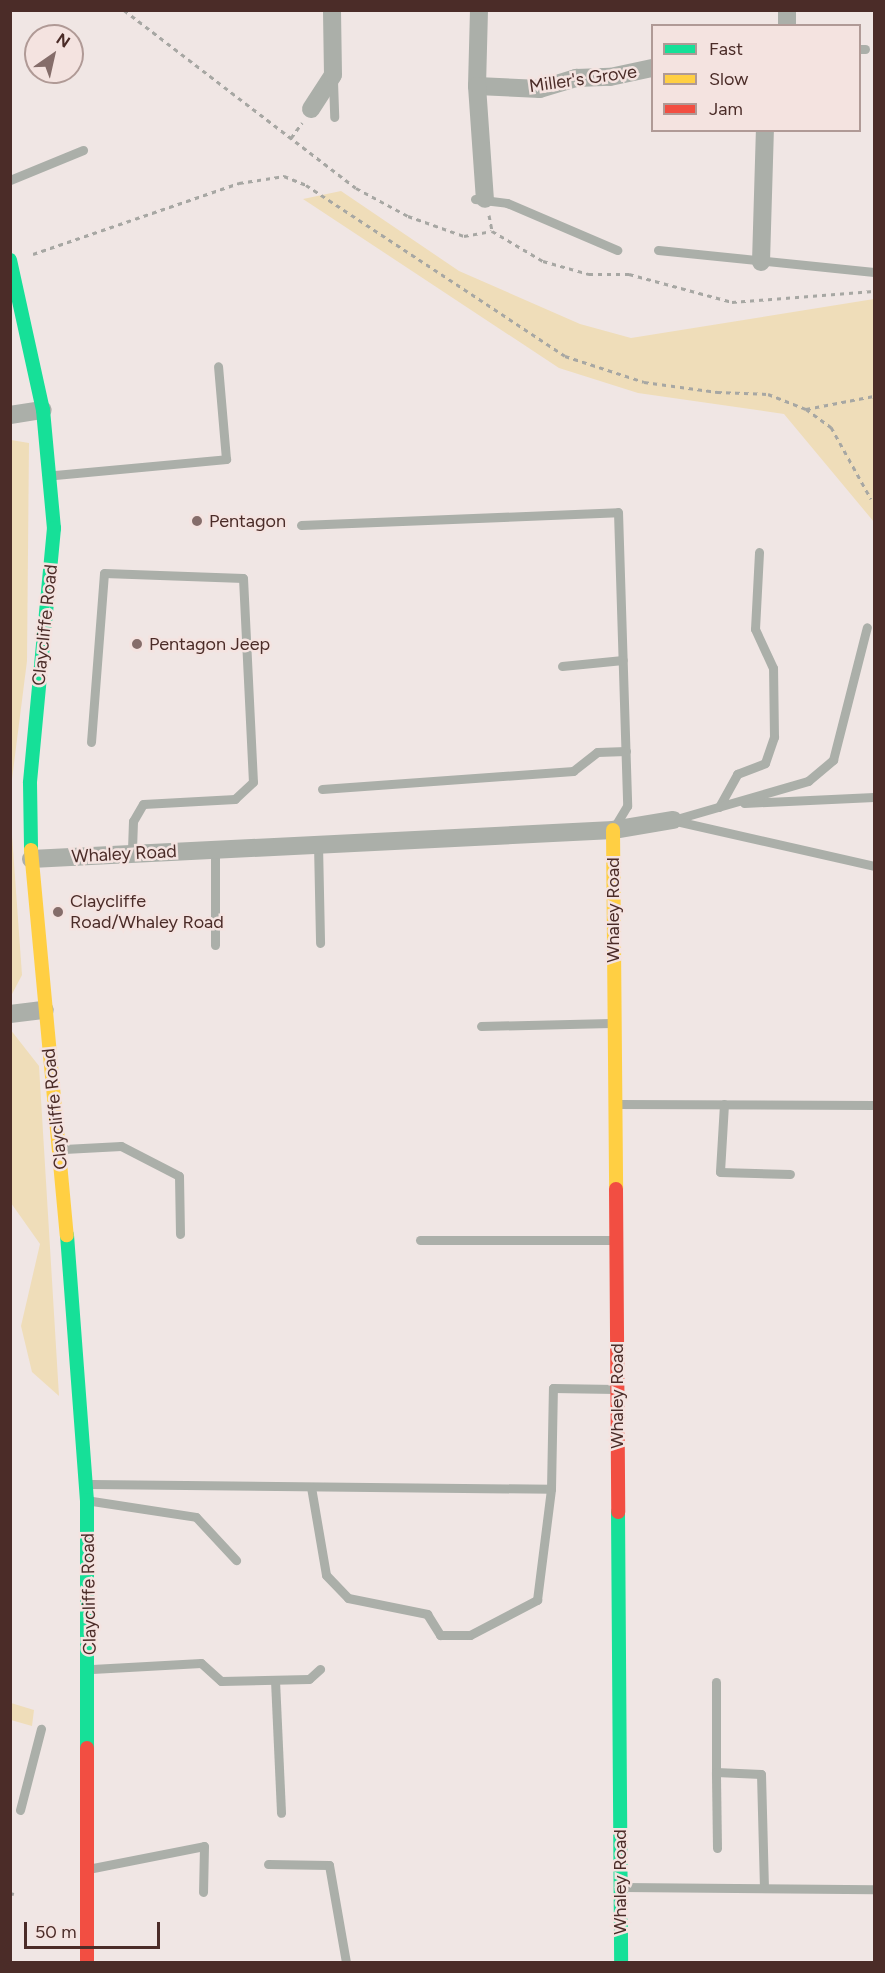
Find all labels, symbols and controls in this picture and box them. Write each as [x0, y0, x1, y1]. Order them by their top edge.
north arrow [24, 24, 84, 84]
legend [651, 24, 861, 132]
text: N [53, 29, 74, 52]
text: Fast [709, 38, 743, 60]
street label: Miller's Grove [528, 61, 638, 97]
text: Slow [709, 68, 748, 90]
text: Jam [709, 98, 743, 120]
place label: Pentagon [209, 510, 286, 532]
marker: Pentagon [190, 514, 204, 528]
street label: Claycliffe Road [28, 563, 62, 687]
place label: Pentagon Jeep [149, 633, 270, 655]
marker: Pentagon Jeep [130, 637, 144, 651]
street label: Whaley Road [71, 840, 177, 868]
street label: Whaley Road [602, 857, 624, 963]
place label: Claycliffe Road/Whaley Road [70, 891, 224, 934]
marker: Claycliffe Road/Whaley Road [51, 905, 65, 919]
street label: Claycliffe Road [38, 1047, 72, 1171]
street label: Whaley Road [606, 1343, 628, 1449]
street label: Claycliffe Road [77, 1533, 101, 1655]
street label: Whaley Road [609, 1829, 631, 1935]
scale bar [27, 1910, 164, 1948]
text: 50 m [35, 1921, 77, 1943]

